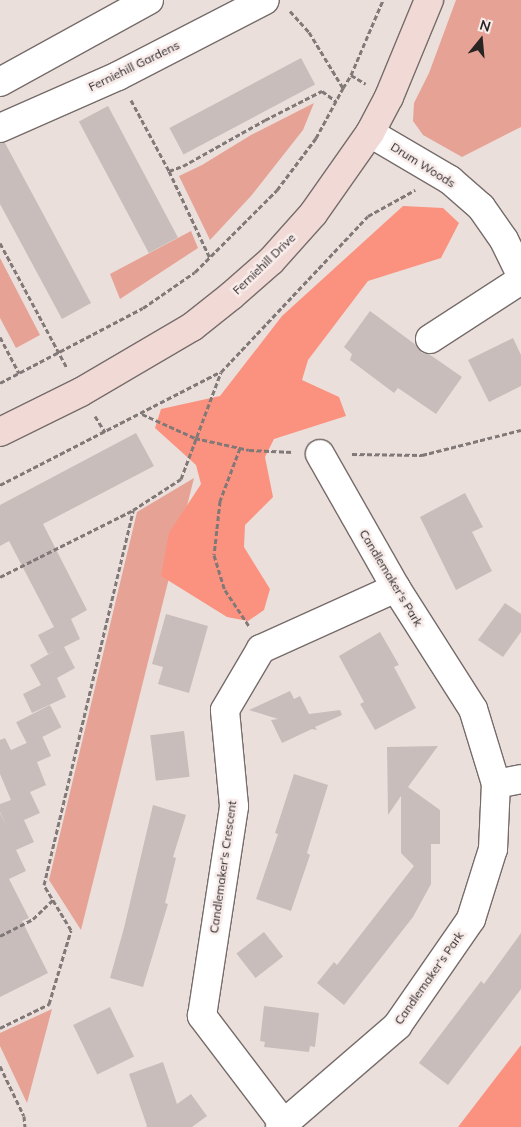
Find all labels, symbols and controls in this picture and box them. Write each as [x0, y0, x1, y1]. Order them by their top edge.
north arrow [456, 15, 506, 65]
text: N [478, 16, 493, 36]
street label: Ferniehill Gardens [86, 38, 182, 94]
street label: Drum Woods [388, 139, 458, 191]
street label: Ferniehill Drive [230, 231, 298, 297]
street label: Candlemaker's Park [356, 527, 426, 629]
street label: Candlemaker's Crescent [207, 800, 239, 934]
street label: Candlemaker's Park [391, 929, 467, 1027]

